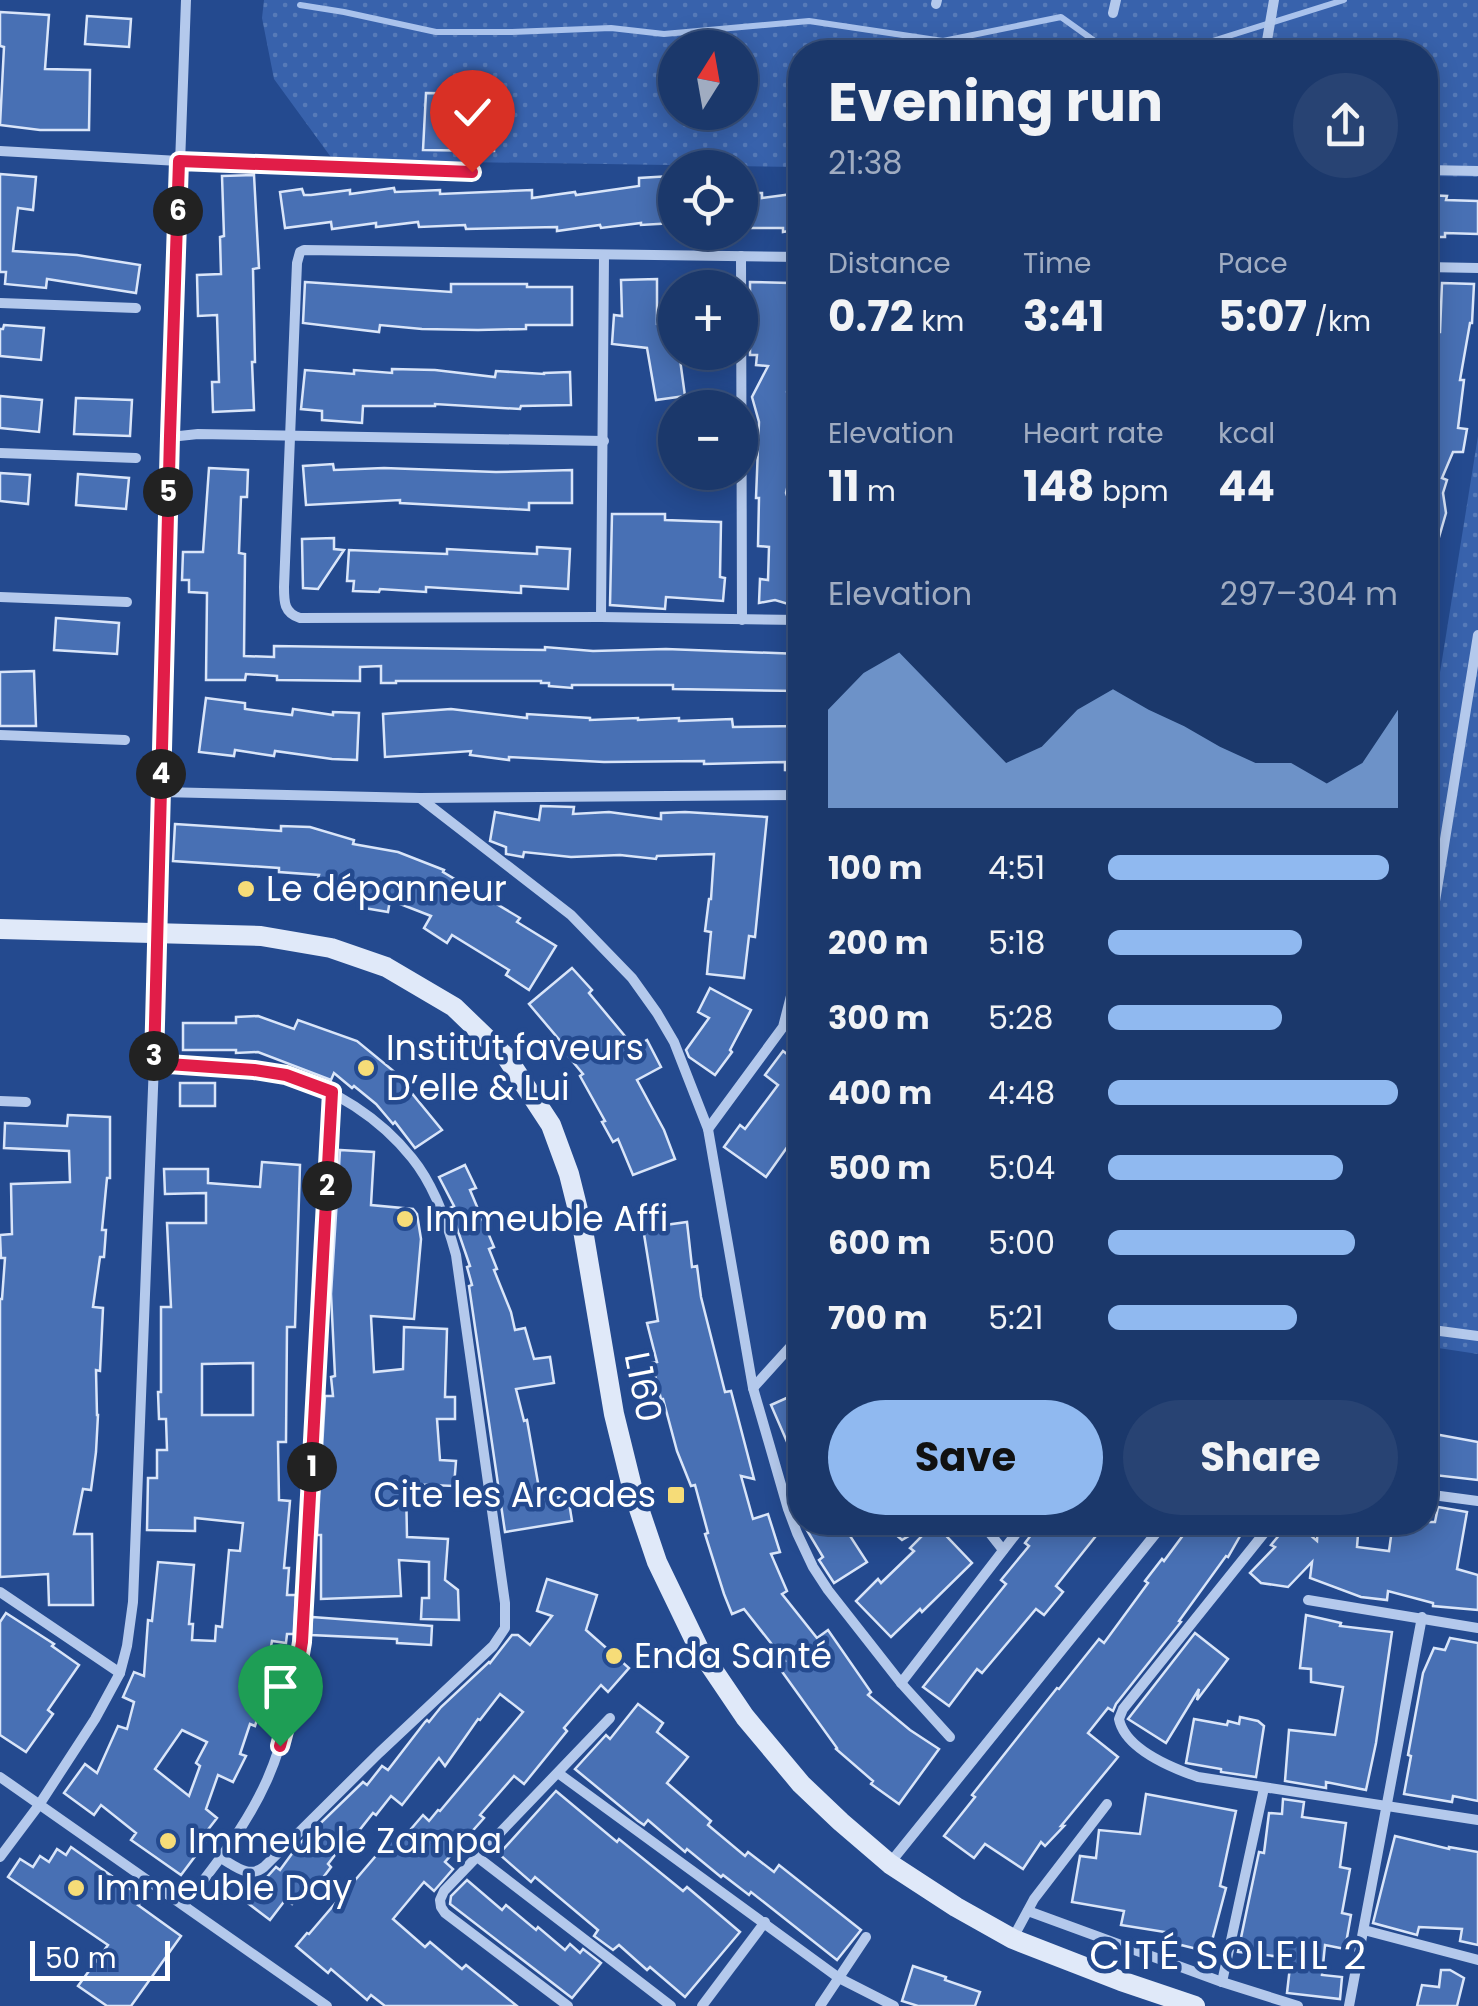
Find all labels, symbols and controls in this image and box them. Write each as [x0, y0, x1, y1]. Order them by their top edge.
north arrow [658, 30, 758, 130]
map controls [658, 30, 758, 490]
text: Evening run [828, 63, 1163, 140]
pin [430, 70, 515, 173]
button: share [1293, 73, 1398, 178]
icon: check [445, 85, 500, 140]
text: 21:38 [828, 140, 903, 185]
button: locate [658, 150, 758, 250]
pin: 6 [153, 186, 203, 236]
text: 6 [169, 191, 187, 230]
text: Distance [828, 244, 951, 283]
text: Time [1023, 244, 1091, 283]
text: Pace [1218, 244, 1288, 283]
button: + [658, 270, 758, 370]
text: 0.72 [828, 287, 914, 346]
text: 3:41 [1023, 287, 1105, 346]
text: 5:07 [1218, 287, 1307, 346]
text: km [914, 302, 964, 341]
text: /km [1307, 302, 1371, 341]
button: − [658, 390, 758, 490]
text: Elevation [828, 414, 954, 453]
text: Heart rate [1023, 414, 1164, 453]
text: kcal [1218, 414, 1275, 453]
text: 11 [828, 457, 860, 516]
text: 148 [1023, 457, 1094, 516]
text: 44 [1218, 457, 1275, 516]
pin: 5 [143, 467, 193, 517]
text: 5 [159, 472, 177, 511]
text: m [860, 472, 896, 511]
text: bpm [1094, 472, 1169, 511]
text: Elevation [828, 571, 972, 616]
text: 297–304 m [1220, 571, 1398, 616]
pin: 4 [136, 749, 186, 799]
text: 4 [152, 754, 170, 793]
text: 100 m [828, 845, 922, 890]
text: 4:51 [988, 845, 1045, 890]
place label: Le dépanneur [266, 864, 507, 913]
marker: Le dépanneur [235, 878, 257, 900]
text: 200 m [828, 920, 929, 965]
text: 5:18 [988, 920, 1045, 965]
text: 300 m [828, 995, 930, 1040]
text: 5:28 [988, 995, 1054, 1040]
place label: Institut faveurs D’elle & Lui [386, 1023, 644, 1112]
pin: 3 [129, 1031, 179, 1081]
text: 3 [146, 1036, 162, 1075]
marker: Institut faveurs D’elle & Lui [355, 1057, 377, 1079]
text: 400 m [828, 1070, 932, 1115]
text: 4:48 [988, 1070, 1055, 1115]
text: 500 m [828, 1145, 931, 1190]
text: 5:04 [988, 1145, 1055, 1190]
pin: 2 [302, 1161, 352, 1211]
text: 2 [319, 1166, 335, 1205]
place label: Immeuble Affi [425, 1194, 668, 1243]
marker: Immeuble Affi [394, 1208, 416, 1230]
text: 600 m [828, 1220, 931, 1265]
text: 5:00 [988, 1220, 1055, 1265]
text: 700 m [828, 1295, 928, 1340]
text: 5:21 [988, 1295, 1044, 1340]
street label: L160 [613, 1348, 674, 1426]
button: Save [828, 1400, 1103, 1515]
button: Share [1123, 1400, 1398, 1515]
pin: 1 [287, 1442, 337, 1492]
text: 1 [307, 1447, 317, 1486]
place label: Cite les Arcades [373, 1470, 656, 1519]
marker: Cite les Arcades [665, 1484, 687, 1506]
place label: Enda Santé [634, 1631, 832, 1680]
pin [238, 1644, 323, 1747]
marker: Enda Santé [603, 1645, 625, 1667]
icon: arrive [253, 1659, 308, 1714]
place label: Immeuble Zampa [188, 1816, 502, 1865]
marker: Immeuble Zampa [157, 1830, 179, 1852]
place label: Immeuble Day [96, 1863, 353, 1912]
marker: Immeuble Day [65, 1877, 87, 1899]
district label: CITÉ SOLEIL 2 [1089, 1927, 1369, 1983]
scale bar [30, 1936, 170, 1980]
text: 50 m [45, 1939, 116, 1978]

